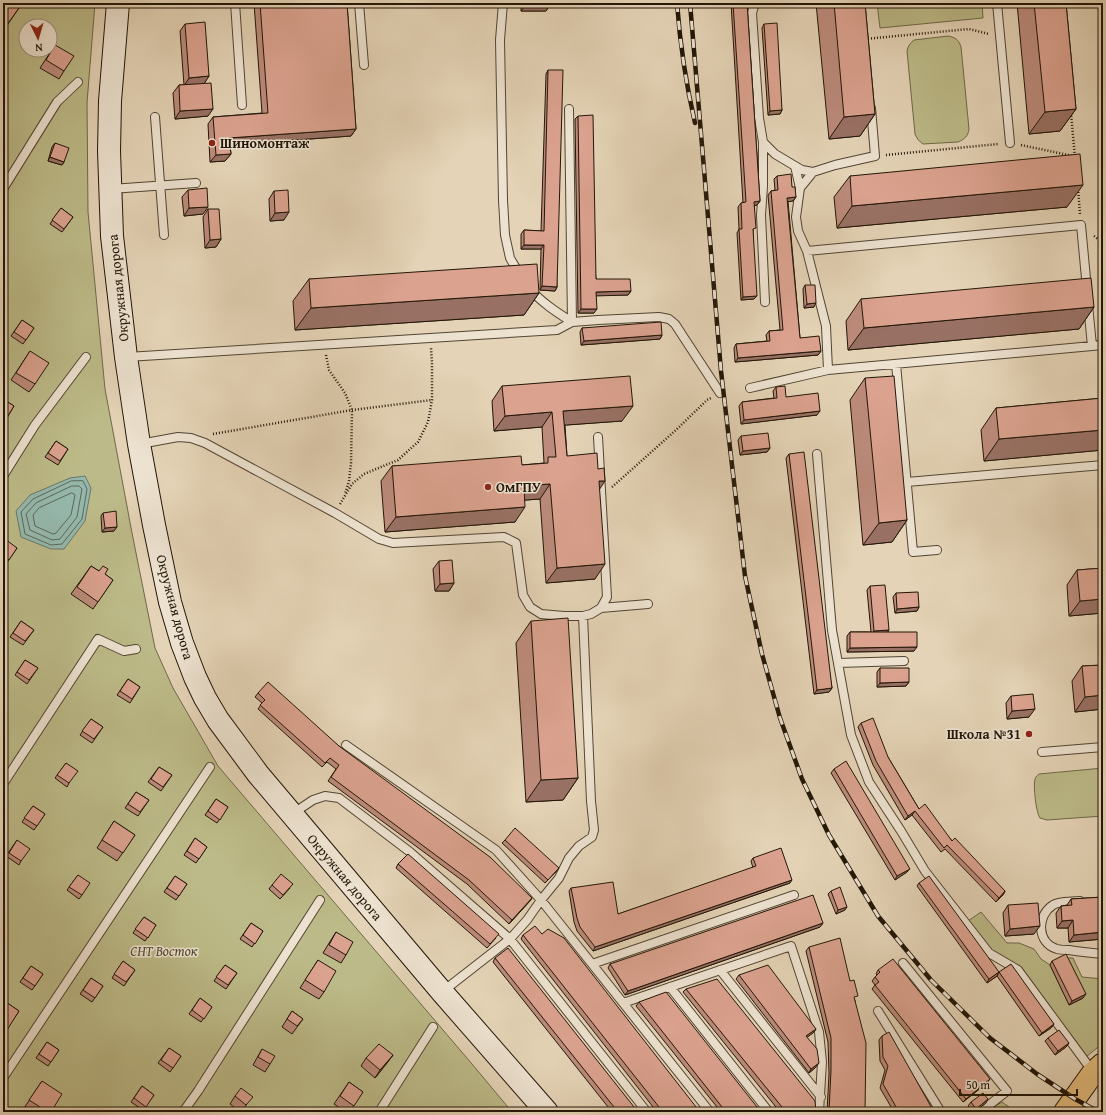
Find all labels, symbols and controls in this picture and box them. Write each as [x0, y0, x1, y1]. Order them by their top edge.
north arrow [18, 18, 58, 58]
text: N [34, 40, 43, 56]
place label: Шиномонтаж [220, 133, 310, 153]
marker: Шиномонтаж [207, 138, 217, 148]
street label: Окружная дорога [102, 233, 134, 343]
place label: ОмГПУ [496, 477, 541, 497]
marker: ОмГПУ [483, 482, 493, 492]
street label: Окружная дорога [151, 552, 199, 662]
place label: Школа №31 [947, 724, 1021, 744]
marker: Школа №31 [1024, 729, 1034, 739]
street label: Окружная дорога [303, 829, 388, 925]
park label: СНТ Восток [130, 941, 198, 961]
scale bar [960, 1071, 1077, 1097]
text: 50 m [966, 1076, 990, 1093]

